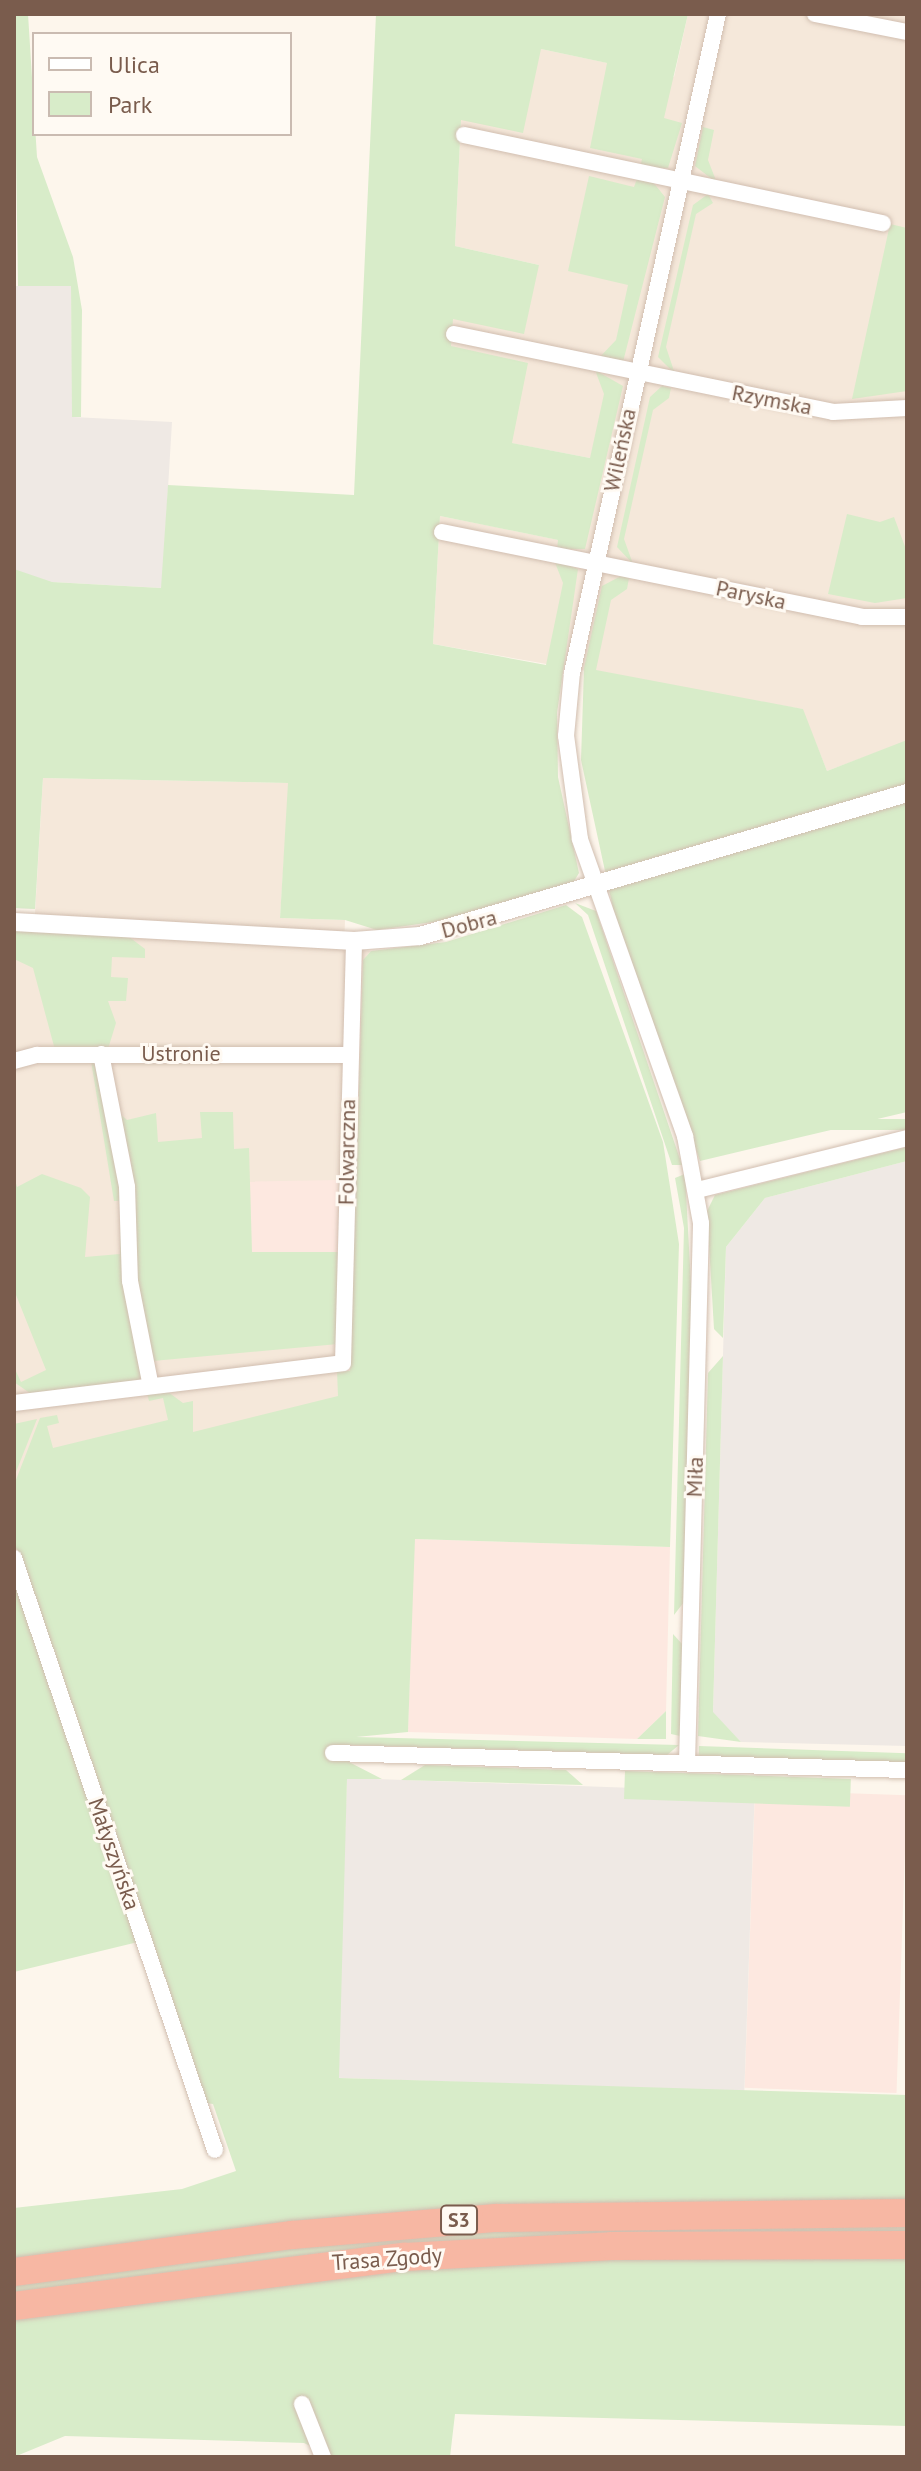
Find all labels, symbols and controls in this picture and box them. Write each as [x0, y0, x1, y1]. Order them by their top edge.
legend [32, 32, 292, 136]
text: Ulica [108, 49, 160, 80]
text: Park [108, 89, 152, 120]
street label: Rzymska [730, 379, 814, 421]
street label: Wileńska [598, 406, 642, 494]
street label: Paryska [714, 575, 788, 615]
street label: Dobra [438, 904, 500, 944]
street label: Ustronie [141, 1041, 221, 1067]
street label: Folwarczna [333, 1099, 361, 1205]
street label: Miła [681, 1456, 709, 1498]
street label: Małyszyńska [82, 1794, 146, 1914]
road number: S3 [439, 2204, 479, 2236]
street label: Trasa Zgody [331, 2242, 443, 2276]

